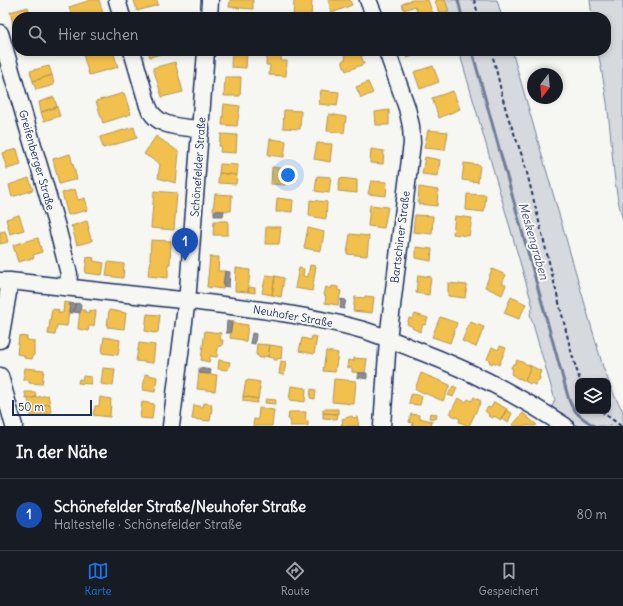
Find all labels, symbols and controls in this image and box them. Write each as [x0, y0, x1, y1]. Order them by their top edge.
search box [12, 12, 611, 56]
icon: search [26, 23, 48, 45]
text: Hier suchen [58, 25, 138, 44]
north arrow [527, 68, 563, 104]
street label: Greifenberger Straße [16, 108, 58, 212]
street label: Schönefelder Straße [188, 117, 208, 217]
your location [278, 165, 298, 185]
street label: Bartschiner Straße [387, 190, 413, 284]
water label: Meskengraben [516, 201, 552, 282]
pin: 1 [172, 228, 198, 261]
street label: Neuhofer Straße [252, 302, 334, 330]
map controls [575, 378, 611, 414]
button: layers [575, 378, 611, 414]
scale bar [12, 398, 92, 417]
text: 50 m [18, 400, 44, 414]
text: In der Nähe [16, 441, 108, 463]
text: Schönefelder Straße/Neuhofer Straße [54, 497, 306, 516]
text: 1 [26, 506, 32, 523]
text: 80 m [576, 506, 607, 523]
text: Haltestelle · Schönefelder Straße [54, 516, 242, 533]
tab: Karte [85, 560, 112, 598]
tab: Route [281, 560, 310, 598]
tab: Gespeichert [479, 560, 538, 598]

